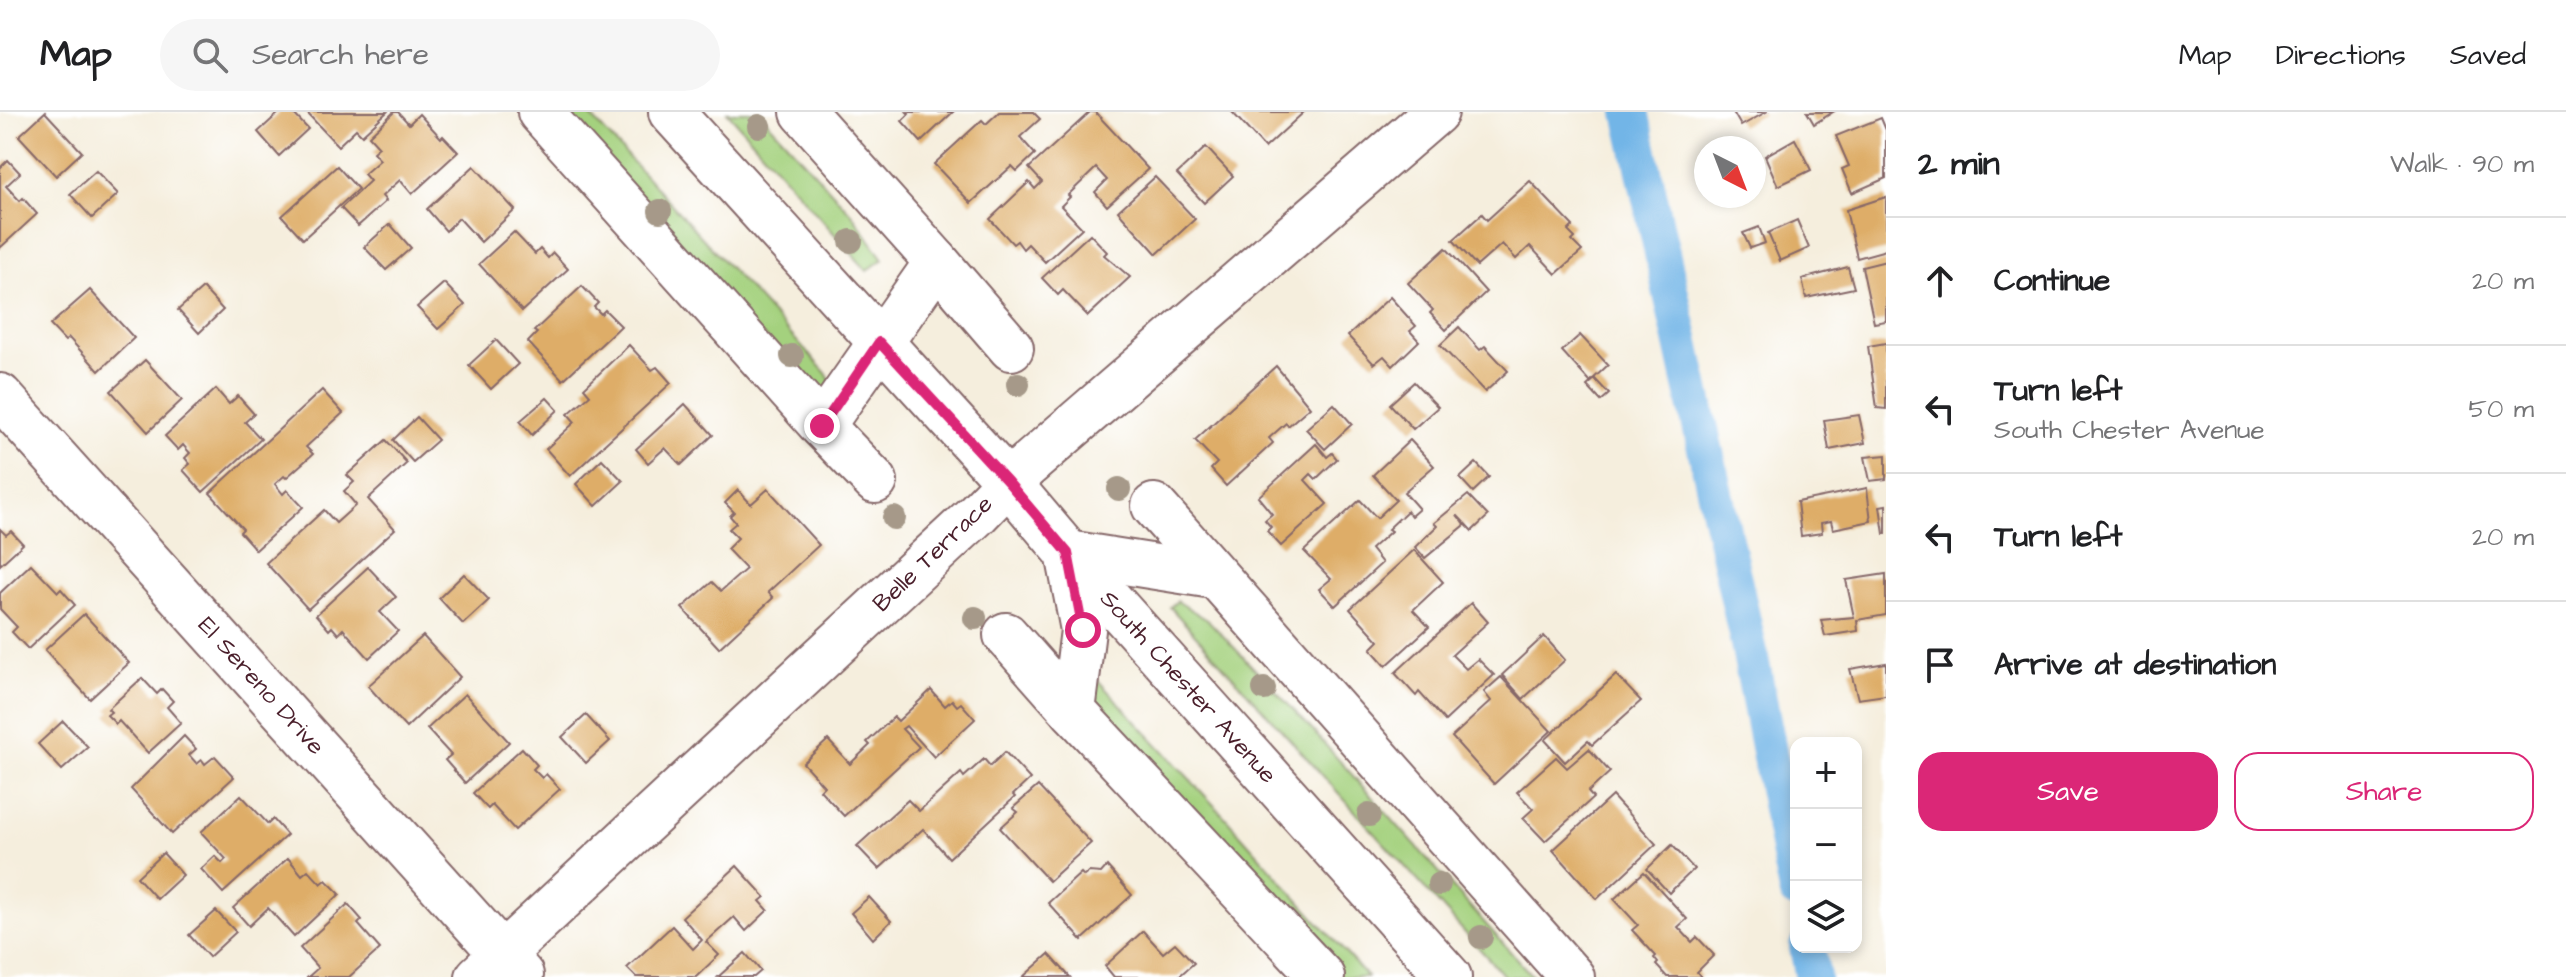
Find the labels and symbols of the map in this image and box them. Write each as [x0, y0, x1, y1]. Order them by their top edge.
north arrow [1694, 136, 1766, 208]
route end [804, 408, 840, 444]
street label: Belle Terrace [865, 488, 1001, 620]
street label: South Chester Avenue [1092, 583, 1284, 791]
street label: El Sereno Drive [190, 610, 332, 762]
route start [1065, 612, 1101, 648]

